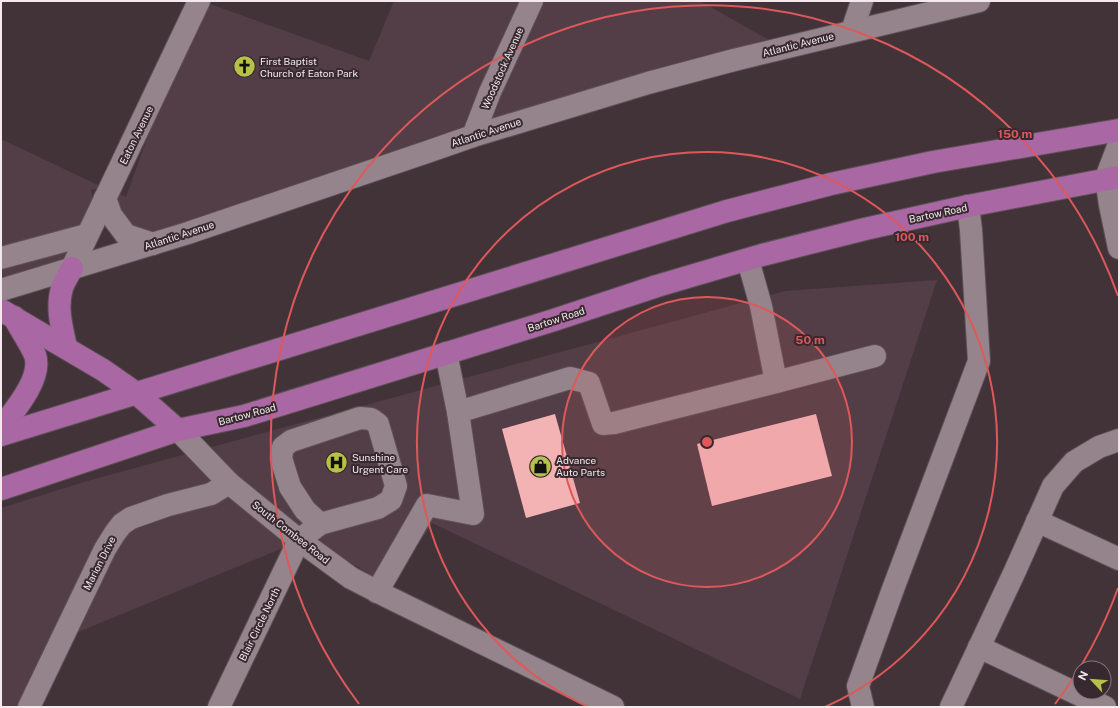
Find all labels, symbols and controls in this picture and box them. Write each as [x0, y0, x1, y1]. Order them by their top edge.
street label: Woodstock Avenue [479, 25, 526, 111]
street label: Atlantic Avenue [761, 29, 835, 59]
church icon: First Baptist Church of Eaton Park [232, 54, 258, 80]
place label: First Baptist Church of Eaton Park [260, 55, 358, 79]
street label: Eaton Avenue [117, 104, 155, 166]
street label: Atlantic Avenue [449, 115, 523, 149]
text: 150 m [998, 127, 1032, 141]
street label: Bartow Road [908, 201, 968, 225]
street label: Atlantic Avenue [142, 218, 216, 252]
text: 100 m [895, 230, 929, 244]
street label: Bartow Road [526, 304, 586, 334]
text: 50 m [795, 333, 825, 347]
street label: Bartow Road [217, 401, 277, 427]
centre of rings [700, 435, 714, 449]
hospital icon: Sunshine Urgent Care [323, 450, 349, 476]
place label: Sunshine Urgent Care [352, 451, 409, 475]
shop icon: Advance Auto Parts [528, 453, 554, 479]
place label: Advance Auto Parts [556, 454, 605, 478]
street label: South Combee Road [250, 498, 332, 566]
street label: Marion Drive [80, 534, 118, 592]
street label: Blair Circle North [236, 585, 282, 663]
north arrow [1072, 660, 1112, 700]
text: N [1076, 669, 1090, 682]

